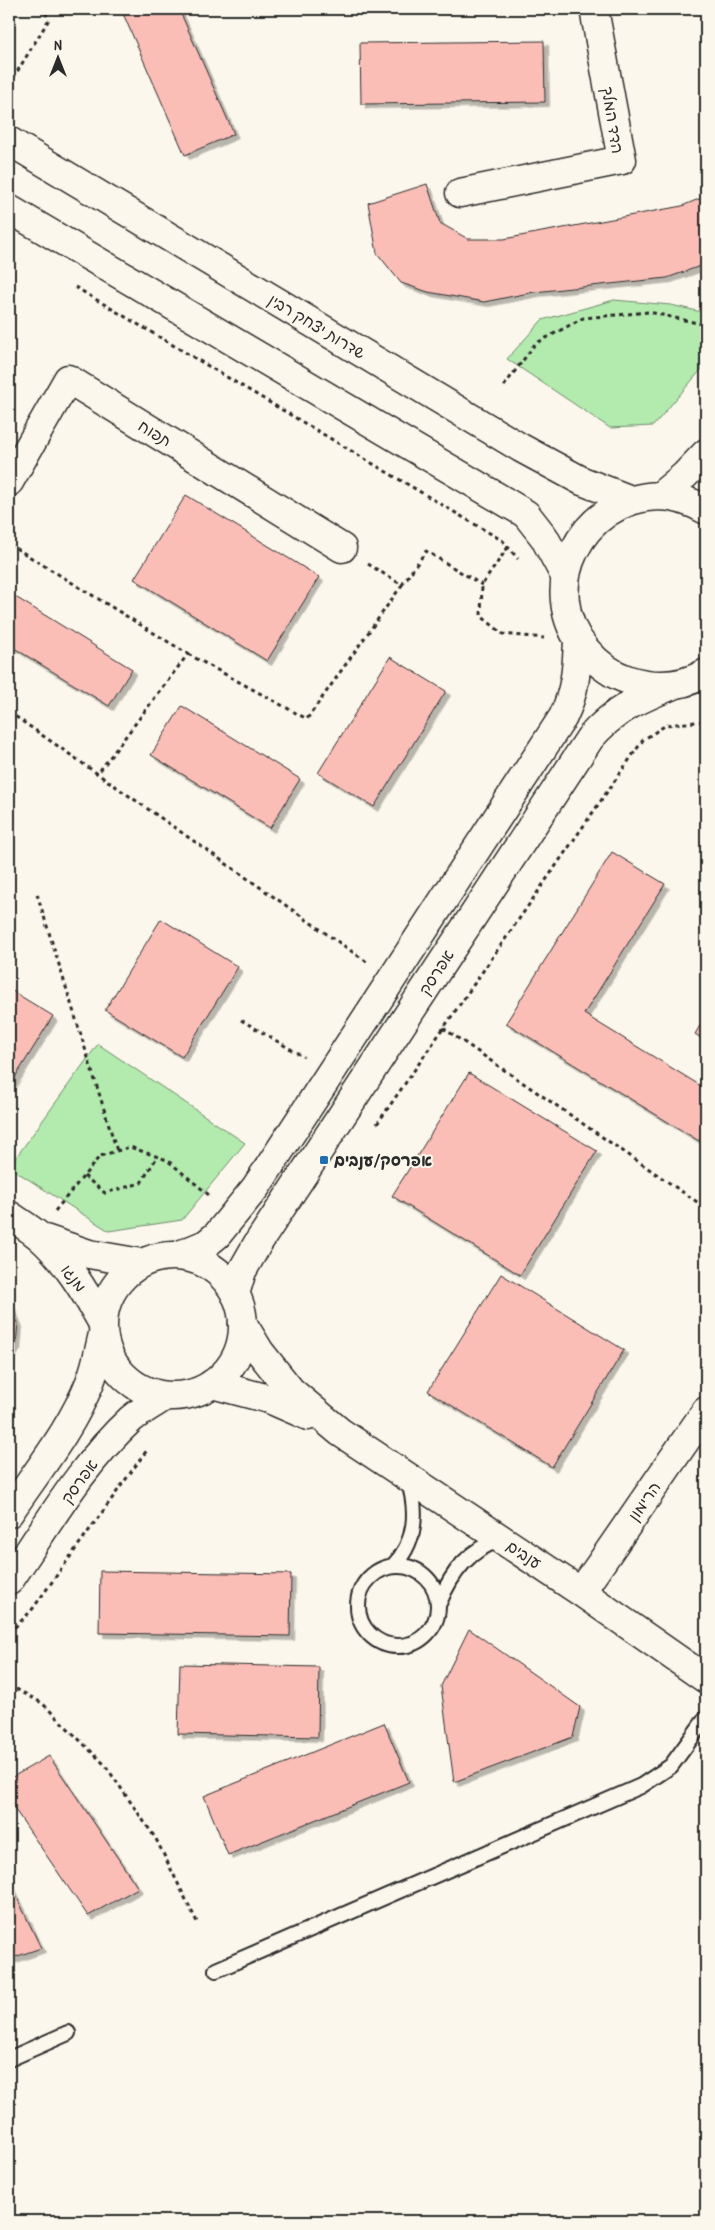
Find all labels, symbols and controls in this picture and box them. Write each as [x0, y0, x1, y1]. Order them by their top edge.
north arrow [32, 32, 82, 82]
text: N [54, 35, 62, 54]
street label: הדד המלך [597, 85, 629, 155]
street label: שדרות יצחק רבין [264, 288, 370, 364]
street label: תפוח [134, 414, 176, 452]
street label: אפרסק [413, 945, 459, 999]
place label: אפרסק/ענבים [334, 1149, 432, 1171]
marker: אפרסק/ענבים [318, 1154, 330, 1166]
street label: מנגו [56, 1259, 92, 1297]
street label: אפרסק [55, 1454, 103, 1508]
street label: הרימון [623, 1477, 665, 1525]
street label: ענבים [502, 1535, 546, 1573]

